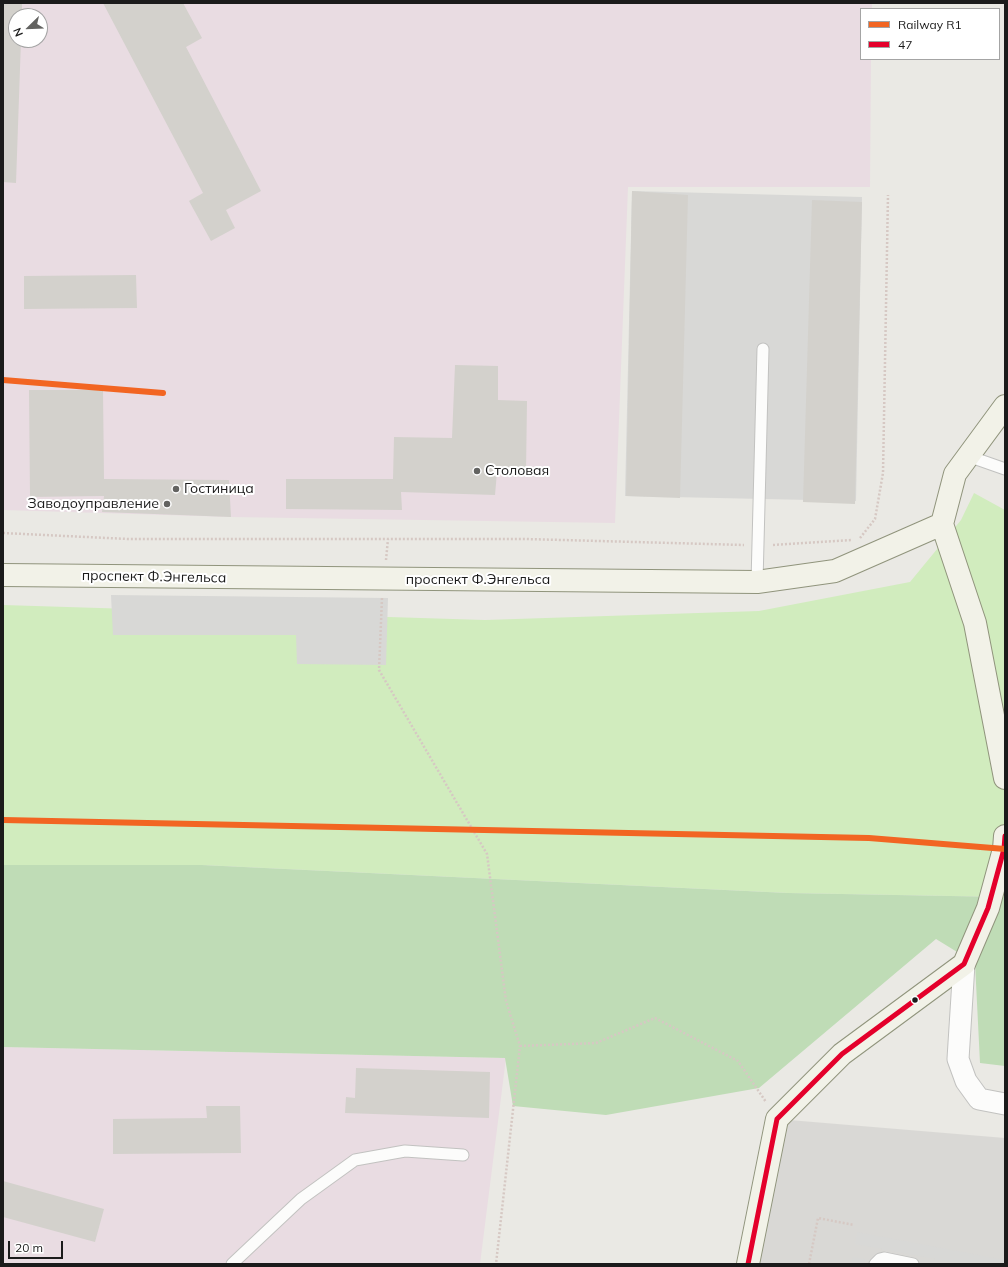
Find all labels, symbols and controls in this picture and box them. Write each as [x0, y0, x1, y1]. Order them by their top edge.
north arrow [8, 8, 48, 48]
legend [860, 8, 1000, 60]
text: Railway R1 [898, 17, 962, 32]
text: N [10, 26, 26, 39]
text: 47 [898, 37, 912, 52]
place label: Столовая [485, 463, 549, 479]
marker: Столовая [472, 466, 482, 476]
place label: Гостиница [184, 481, 254, 497]
marker: Гостиница [171, 484, 181, 494]
place label: Заводоуправление [28, 496, 159, 512]
marker: Заводоуправление [162, 499, 172, 509]
street label: проспект Ф.Энгельса [82, 567, 226, 587]
street label: проспект Ф.Энгельса [406, 572, 550, 588]
unlabelled marker [910, 995, 920, 1005]
scale bar [10, 1233, 65, 1259]
text: 20 m [15, 1240, 43, 1255]

